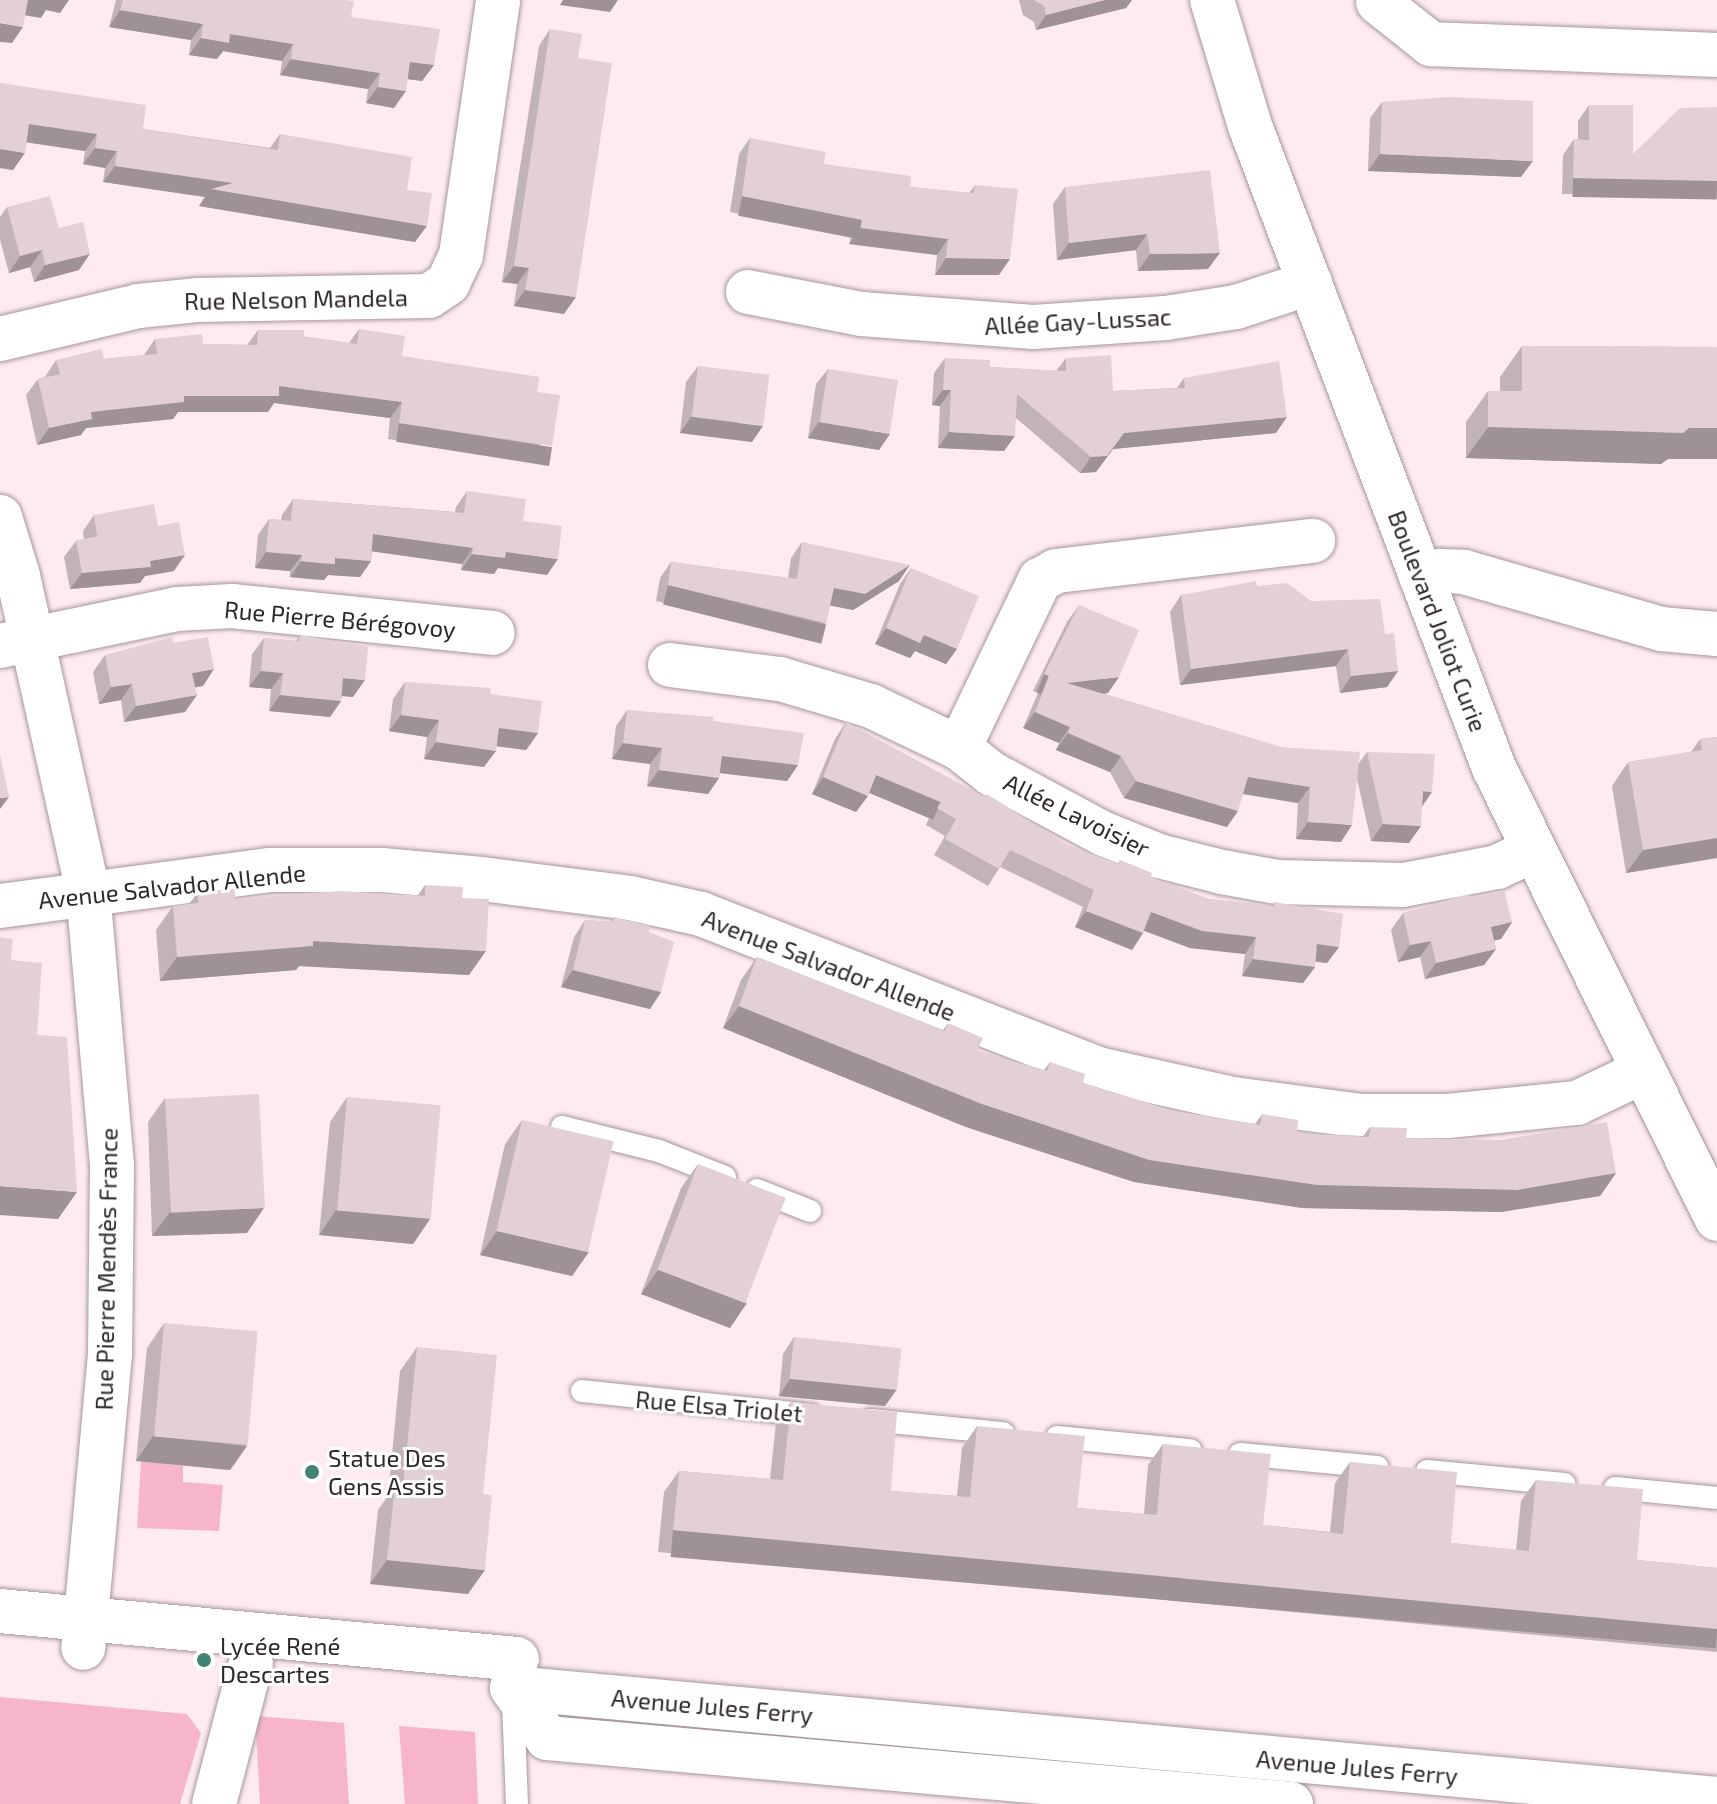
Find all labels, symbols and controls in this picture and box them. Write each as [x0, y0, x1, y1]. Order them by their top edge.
street label: Rue Nelson Mandela [184, 283, 408, 315]
street label: Allée Gay-Lussac [984, 302, 1172, 340]
street label: Boulevard Joliot Curie [1382, 506, 1494, 736]
street label: Rue Pierre Bérégovoy [223, 595, 457, 643]
street label: Allée Lavoisier [999, 767, 1155, 863]
street label: Avenue Salvador Allende [36, 858, 308, 914]
street label: Avenue Salvador Allende [698, 903, 960, 1027]
street label: Rue Pierre Mendès France [89, 1127, 123, 1411]
street label: Rue Elsa Triolet [634, 1384, 804, 1428]
place label: Statue Des Gens Assis [328, 1444, 446, 1500]
marker: Statue Des Gens Assis [303, 1463, 321, 1481]
place label: Lycée René Descartes [220, 1632, 340, 1688]
marker: Lycée René Descartes [195, 1651, 213, 1669]
street label: Avenue Jules Ferry [610, 1683, 814, 1729]
street label: Avenue Jules Ferry [1255, 1744, 1459, 1790]

